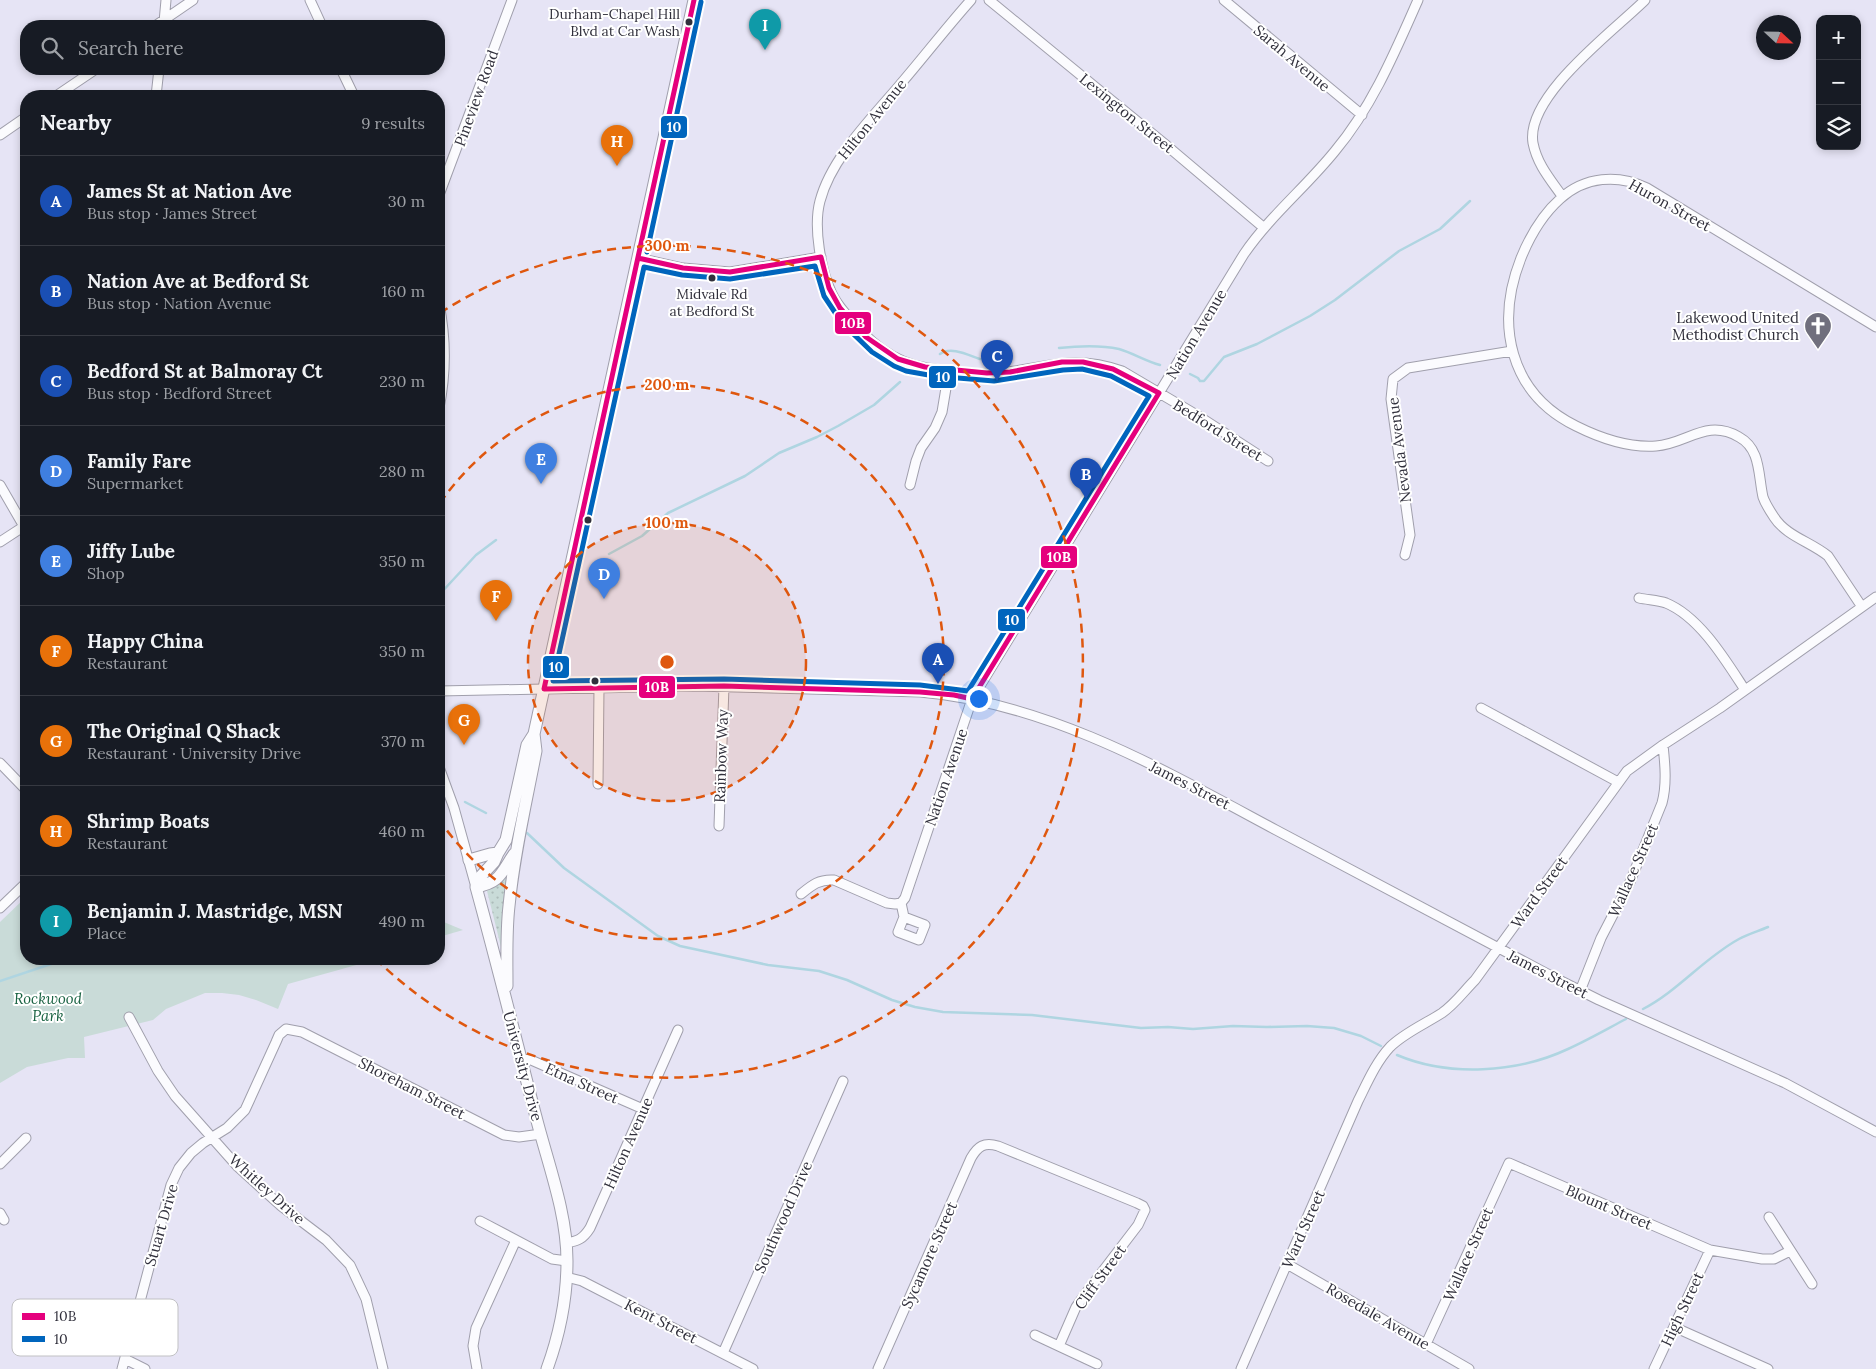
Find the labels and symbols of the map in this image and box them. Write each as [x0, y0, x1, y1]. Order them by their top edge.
place label: Durham-Chapel Hill Blvd at Car Wash [549, 5, 680, 40]
pin: I [749, 9, 781, 50]
north arrow [1756, 15, 1801, 60]
marker: Durham-Chapel Hill Blvd at Car Wash [684, 17, 694, 27]
street label: Sarah Avenue [1250, 20, 1334, 96]
street label: Pineview Road [450, 47, 502, 149]
street label: Lexington Street [1076, 69, 1178, 157]
street label: Hilton Avenue [834, 75, 910, 163]
line badge: 10 [660, 115, 688, 139]
text: 10 [667, 118, 681, 136]
pin: H [601, 125, 633, 166]
street label: Huron Street [1626, 175, 1715, 235]
text: 300 m [644, 236, 690, 255]
marker: Midvale Rd at Bedford St [707, 273, 717, 283]
place label: Midvale Rd at Bedford St [670, 285, 755, 320]
street label: Nation Avenue [1162, 285, 1230, 383]
place label: Lakewood United Methodist Church [1672, 308, 1799, 344]
line badge: 10B [834, 311, 872, 335]
church icon: Lakewood United Methodist Church [1803, 311, 1833, 350]
text: 10B [841, 314, 865, 332]
pin: C [981, 340, 1013, 381]
line badge: 10 [928, 365, 957, 389]
text: 10 [936, 368, 950, 386]
text: 200 m [645, 375, 690, 394]
street label: Bedford Street [1170, 395, 1266, 465]
street label: Nevada Avenue [1383, 396, 1415, 504]
pin: E [525, 443, 557, 484]
pin: B [1070, 458, 1102, 499]
text: 100 m [646, 513, 689, 532]
unlabelled marker [583, 515, 593, 525]
line badge: 10B [1040, 545, 1078, 569]
text: 10B [1047, 548, 1071, 566]
pin: D [588, 558, 620, 599]
pin: F [480, 580, 512, 621]
line badge: 10 [997, 608, 1026, 632]
text: 10 [1005, 611, 1019, 629]
pin: A [922, 643, 954, 684]
centre of rings [658, 653, 676, 671]
line badge: 10 [542, 655, 570, 679]
text: 10 [549, 658, 563, 676]
line badge: 10B [638, 675, 676, 699]
unlabelled marker [590, 676, 600, 686]
text: 10B [645, 678, 669, 696]
your location [966, 686, 992, 712]
pin: G [448, 704, 480, 745]
street label: Rainbow Way [710, 709, 732, 803]
street label: Nation Avenue [920, 726, 972, 828]
street label: James Street [1146, 756, 1234, 814]
street label: Wallace Street [1604, 820, 1662, 920]
street label: Ward Street [1507, 852, 1571, 932]
street label: James Street [1504, 945, 1592, 1003]
park label: Rockwood Park [14, 989, 83, 1025]
street label: University Drive [499, 1009, 547, 1123]
street label: Shoreham Street [355, 1053, 469, 1123]
street label: Etna Street [542, 1058, 622, 1108]
street label: Hilton Avenue [599, 1094, 657, 1192]
street label: Whitley Drive [225, 1150, 309, 1228]
street label: Southwood Drive [750, 1158, 816, 1276]
street label: Blount Street [1563, 1180, 1655, 1234]
street label: Stuart Drive [140, 1182, 182, 1268]
street label: Ward Street [1277, 1187, 1329, 1271]
street label: Sycamore Street [897, 1198, 961, 1311]
street label: Wallace Street [1439, 1204, 1497, 1304]
street label: Cliff Street [1070, 1241, 1130, 1313]
street label: High Street [1657, 1269, 1708, 1349]
street label: Rosedale Avenue [1323, 1279, 1433, 1353]
street label: Kent Street [621, 1295, 701, 1348]
legend [12, 1299, 178, 1356]
text: 10B [54, 1307, 77, 1325]
text: 10 [54, 1330, 68, 1348]

